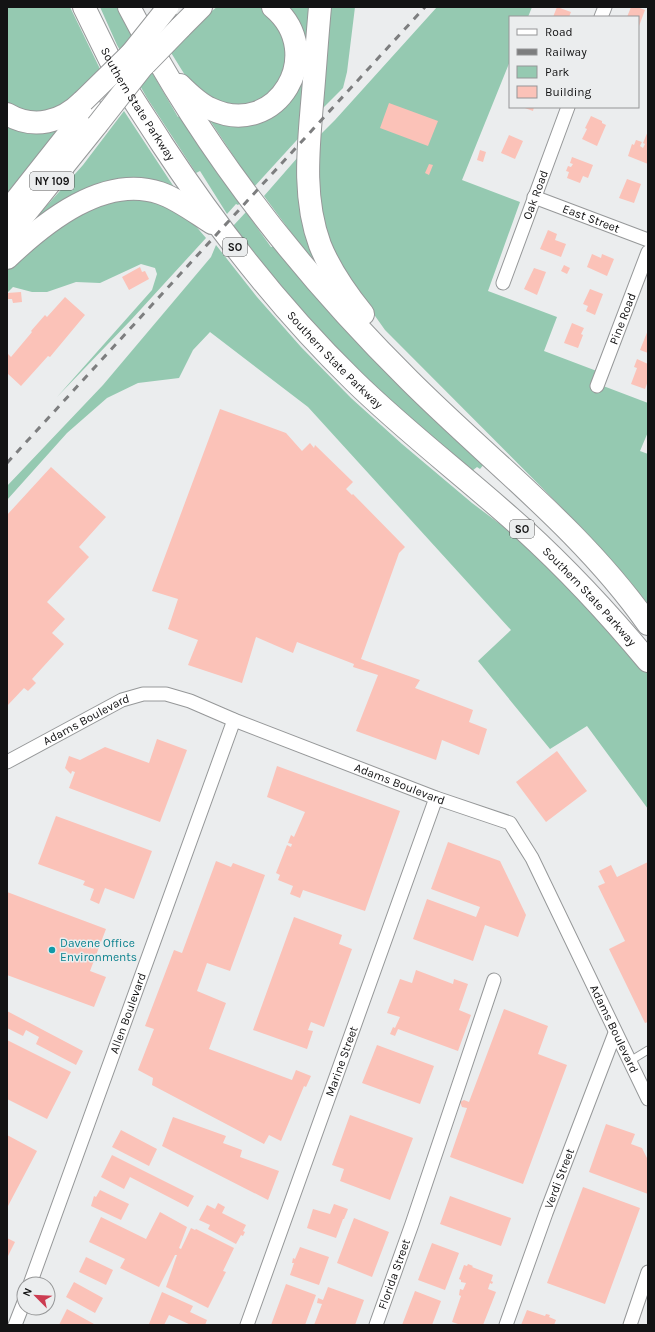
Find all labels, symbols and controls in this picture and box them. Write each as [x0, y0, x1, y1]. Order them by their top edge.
legend [509, 16, 639, 108]
text: Road [545, 25, 573, 39]
street label: Southern State Parkway [98, 45, 178, 164]
text: Railway [545, 45, 587, 59]
text: Park [545, 65, 570, 79]
text: Building [545, 85, 592, 99]
street label: Oak Road [520, 168, 551, 221]
road number: NY 109 [30, 172, 74, 190]
street label: East Street [561, 201, 622, 236]
road number: SO [223, 238, 247, 256]
street label: Pine Road [606, 291, 639, 347]
street label: Southern State Parkway [284, 308, 386, 412]
road number: SO [510, 520, 534, 538]
street label: Southern State Parkway [540, 544, 640, 649]
street label: Adams Boulevard [41, 691, 131, 748]
street label: Adams Boulevard [352, 760, 447, 808]
place label: Davene Office Environments [60, 936, 137, 964]
marker: Davene Office Environments [47, 945, 57, 955]
street label: Allen Boulevard [107, 971, 149, 1055]
street label: Adams Boulevard [587, 983, 641, 1075]
street label: Marine Street [322, 1024, 361, 1099]
street label: Verdi Street [541, 1146, 577, 1211]
street label: Florida Street [375, 1237, 413, 1311]
north arrow [16, 1276, 56, 1316]
text: N [20, 1286, 35, 1298]

